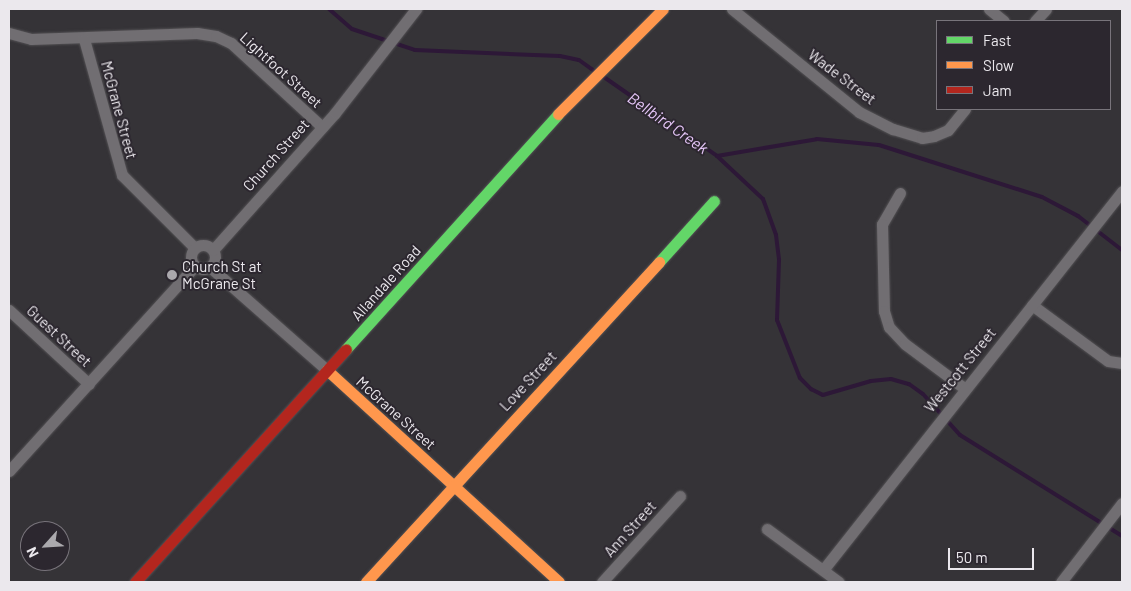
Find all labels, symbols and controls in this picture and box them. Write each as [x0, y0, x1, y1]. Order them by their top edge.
legend [936, 20, 1111, 110]
street label: Lightfoot Street [236, 28, 326, 112]
text: Fast [983, 31, 1011, 49]
street label: Wade Street [805, 46, 879, 108]
text: Slow [983, 56, 1014, 74]
street label: McGrane Street [97, 59, 141, 161]
text: Jam [983, 81, 1012, 99]
water label: Bellbird Creek [624, 88, 712, 158]
street label: Church Street [239, 115, 313, 195]
street label: Allandale Road [347, 242, 425, 324]
place label: Church St at McGrane St [182, 257, 262, 292]
marker: Church St at McGrane St [166, 269, 178, 281]
street label: Guest Street [23, 302, 95, 370]
street label: Westcott Street [920, 324, 1000, 416]
street label: Love Street [496, 347, 560, 415]
street label: McGrane Street [353, 373, 439, 453]
street label: Ann Street [600, 497, 660, 561]
north arrow [20, 521, 70, 571]
scale bar [951, 538, 1037, 570]
text: N [22, 544, 42, 560]
text: 50 m [956, 548, 988, 566]

